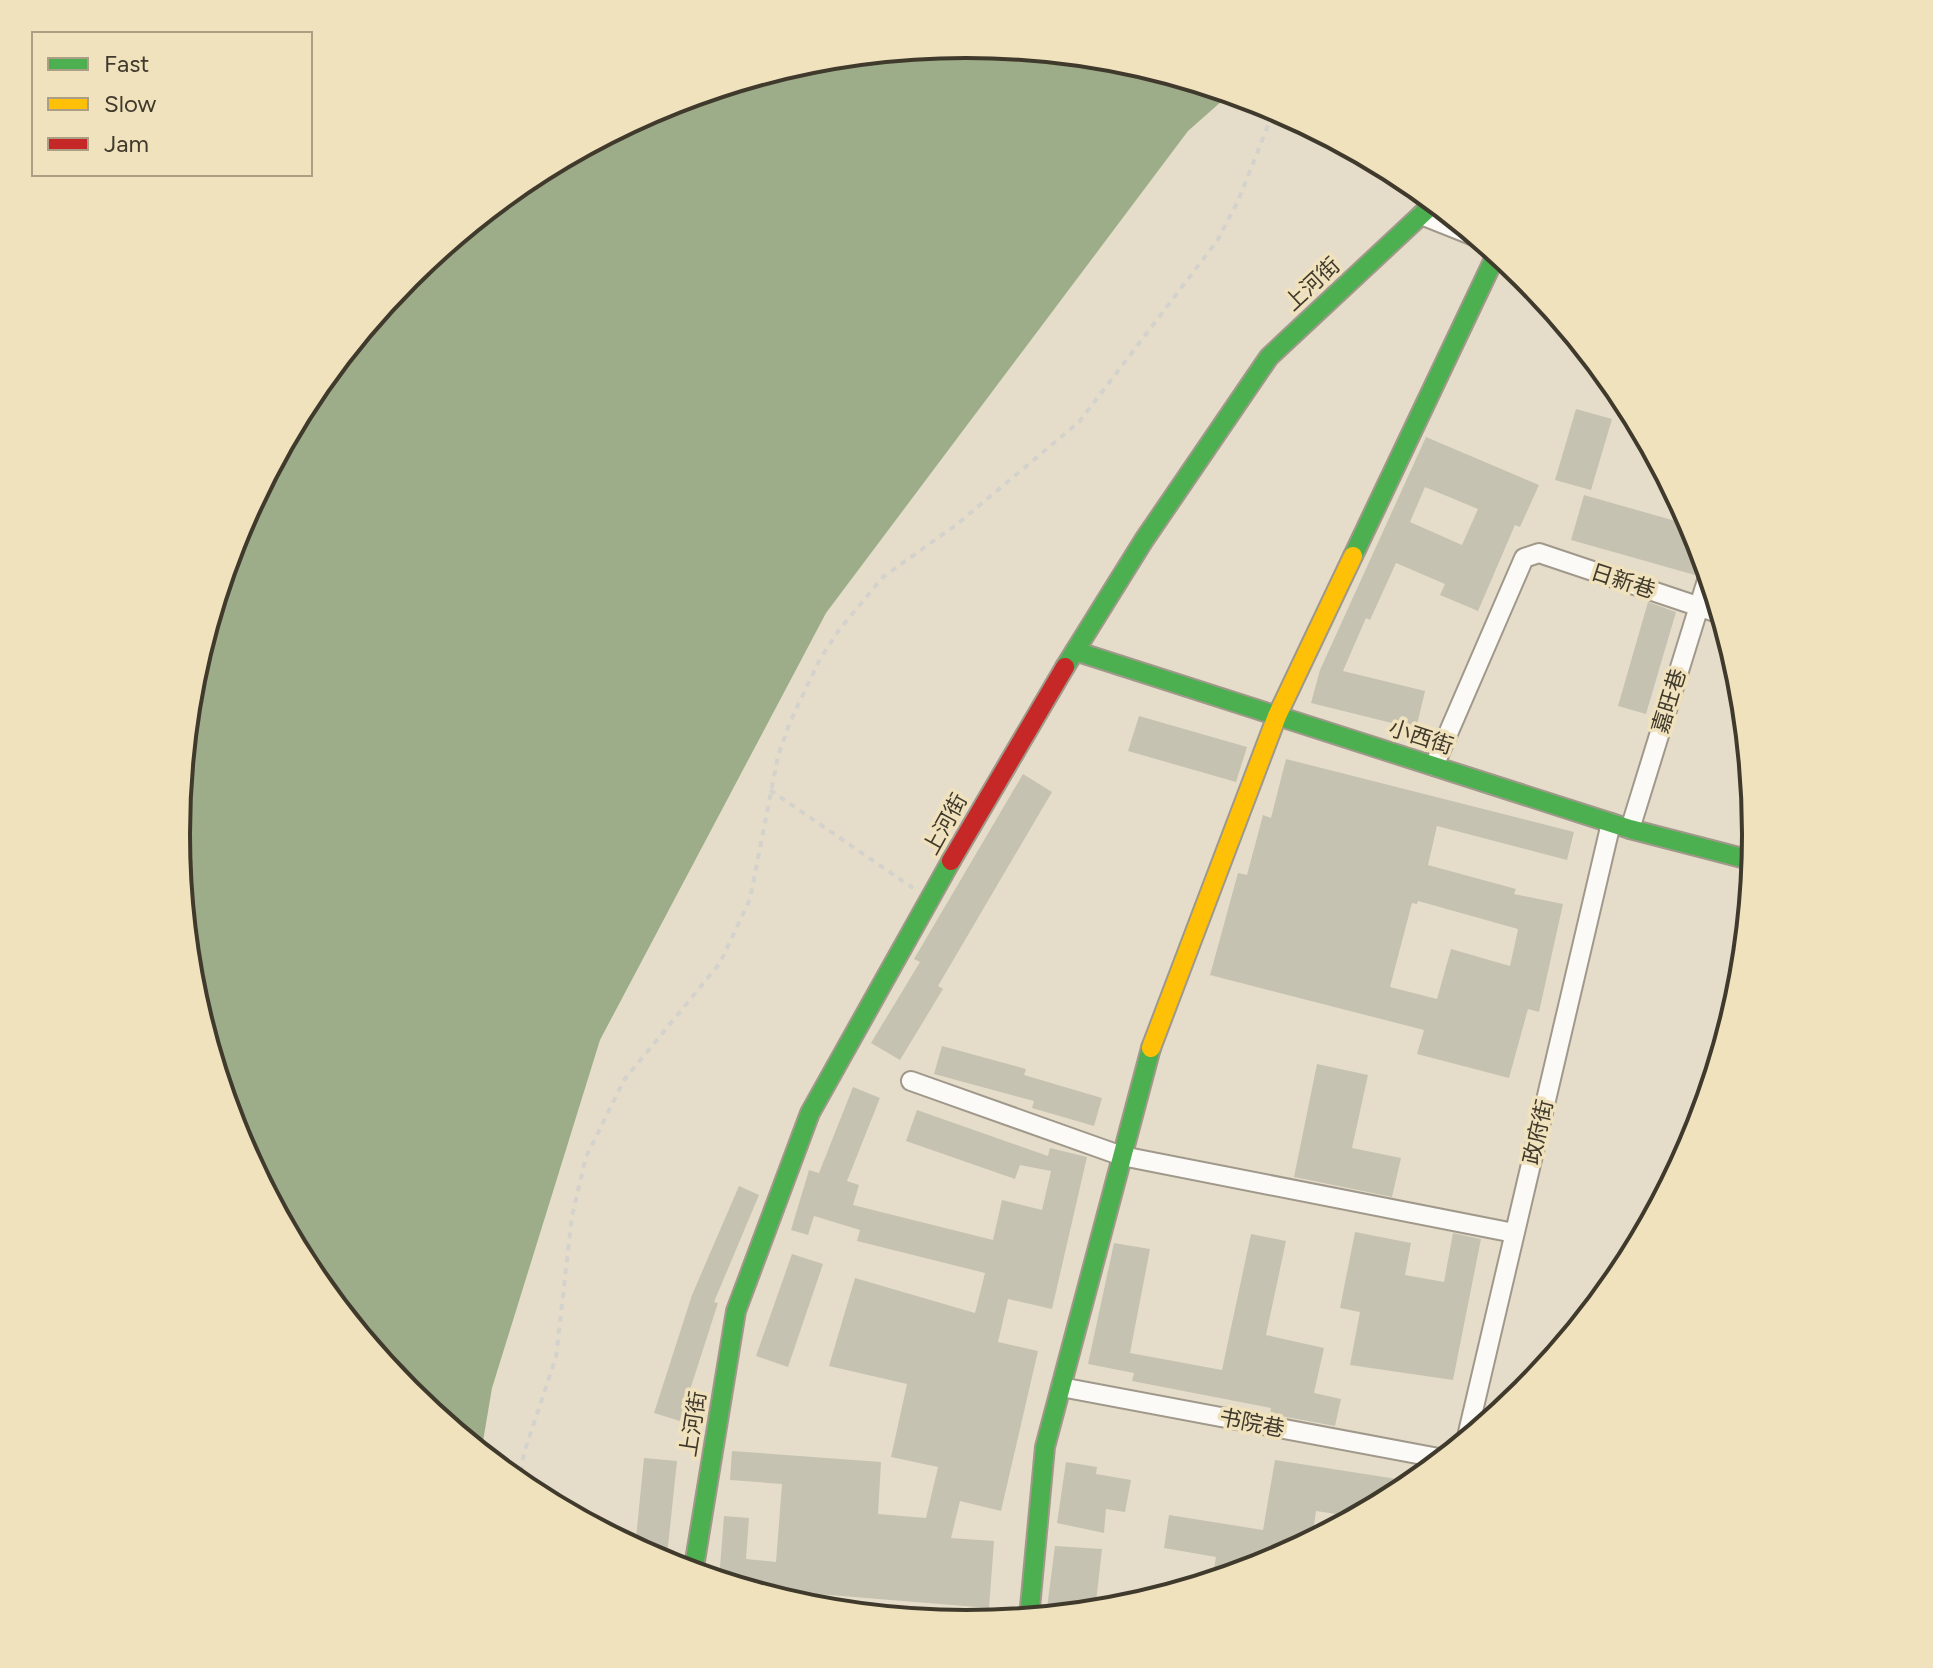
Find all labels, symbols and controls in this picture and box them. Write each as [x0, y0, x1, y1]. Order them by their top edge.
legend [32, 32, 312, 176]
text: Fast [104, 49, 149, 78]
text: Slow [104, 89, 157, 118]
text: Jam [104, 129, 149, 158]
street label: 上河街 [1279, 252, 1345, 316]
street label: 日新巷 [1587, 558, 1659, 604]
street label: 嘉旺巷 [1646, 665, 1692, 737]
street label: 小西街 [1385, 714, 1457, 760]
street label: 上河街 [917, 789, 973, 859]
street label: 政府街 [1517, 1097, 1559, 1167]
street label: 上河街 [675, 1389, 711, 1459]
street label: 书院巷 [1217, 1403, 1287, 1443]

